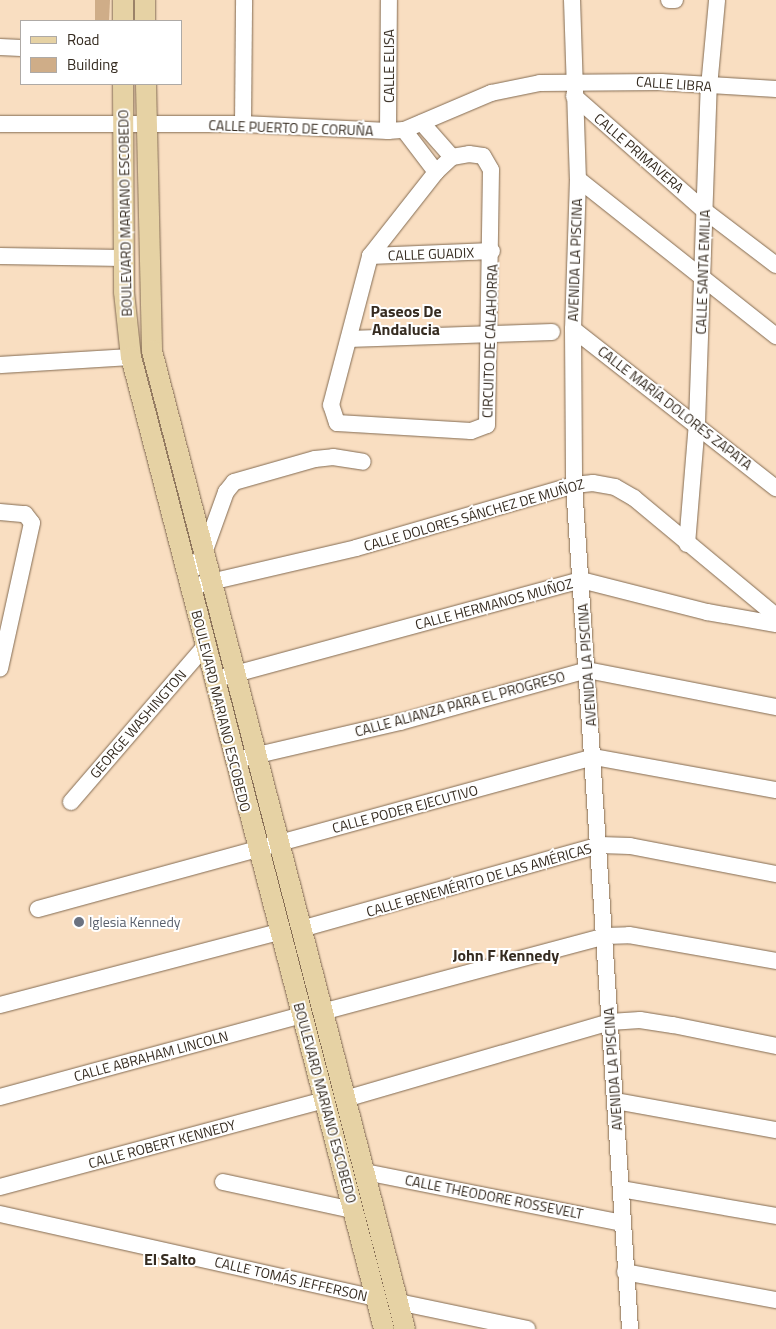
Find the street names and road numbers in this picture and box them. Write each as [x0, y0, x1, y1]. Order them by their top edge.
street label: CALLE ELISA [381, 29, 397, 103]
street label: CALLE LIBRA [636, 73, 712, 95]
street label: BOULEVARD MARIANO ESCOBEDO [115, 109, 135, 317]
street label: CALLE PRIMAVERA [591, 110, 687, 196]
street label: CALLE PUERTO DE CORUÑA [208, 117, 374, 139]
street label: AVENIDA LA PISCINA [564, 198, 586, 322]
street label: CALLE SANTA EMILIA [692, 209, 714, 335]
street label: CALLE GUADIX [388, 244, 474, 264]
street label: CIRCUITO DE CALAHORRA [479, 264, 501, 418]
street label: CALLE MARÍA DOLORES ZAPATA [595, 343, 755, 473]
street label: CALLE DOLORES SÁNCHEZ DE MUÑOZ [362, 475, 586, 555]
street label: CALLE HERMANOS MUÑOZ [413, 575, 575, 633]
street label: AVENIDA LA PISCINA [574, 603, 600, 727]
street label: BOULEVARD MARIANO ESCOBEDO [188, 608, 254, 814]
street label: GEORGE WASHINGTON [86, 666, 190, 782]
street label: CALLE ALIANZA PARA EL PROGRESO [353, 668, 567, 740]
street label: CALLE PODER EJECUTIVO [330, 781, 480, 837]
street label: CALLE BENEMÉRITO DE LAS AMÉRICAS [364, 840, 594, 920]
street label: BOULEVARD MARIANO ESCOBEDO [290, 1001, 360, 1205]
street label: AVENIDA LA PISCINA [600, 1007, 626, 1131]
street label: CALLE ABRAHAM LINCOLN [72, 1027, 230, 1085]
street label: CALLE ROBERT KENNEDY [86, 1116, 238, 1172]
street label: CALLE THEODORE ROSSEVELT [404, 1171, 584, 1223]
street label: CALLE TOMÁS JEFFERSON [213, 1253, 369, 1305]

